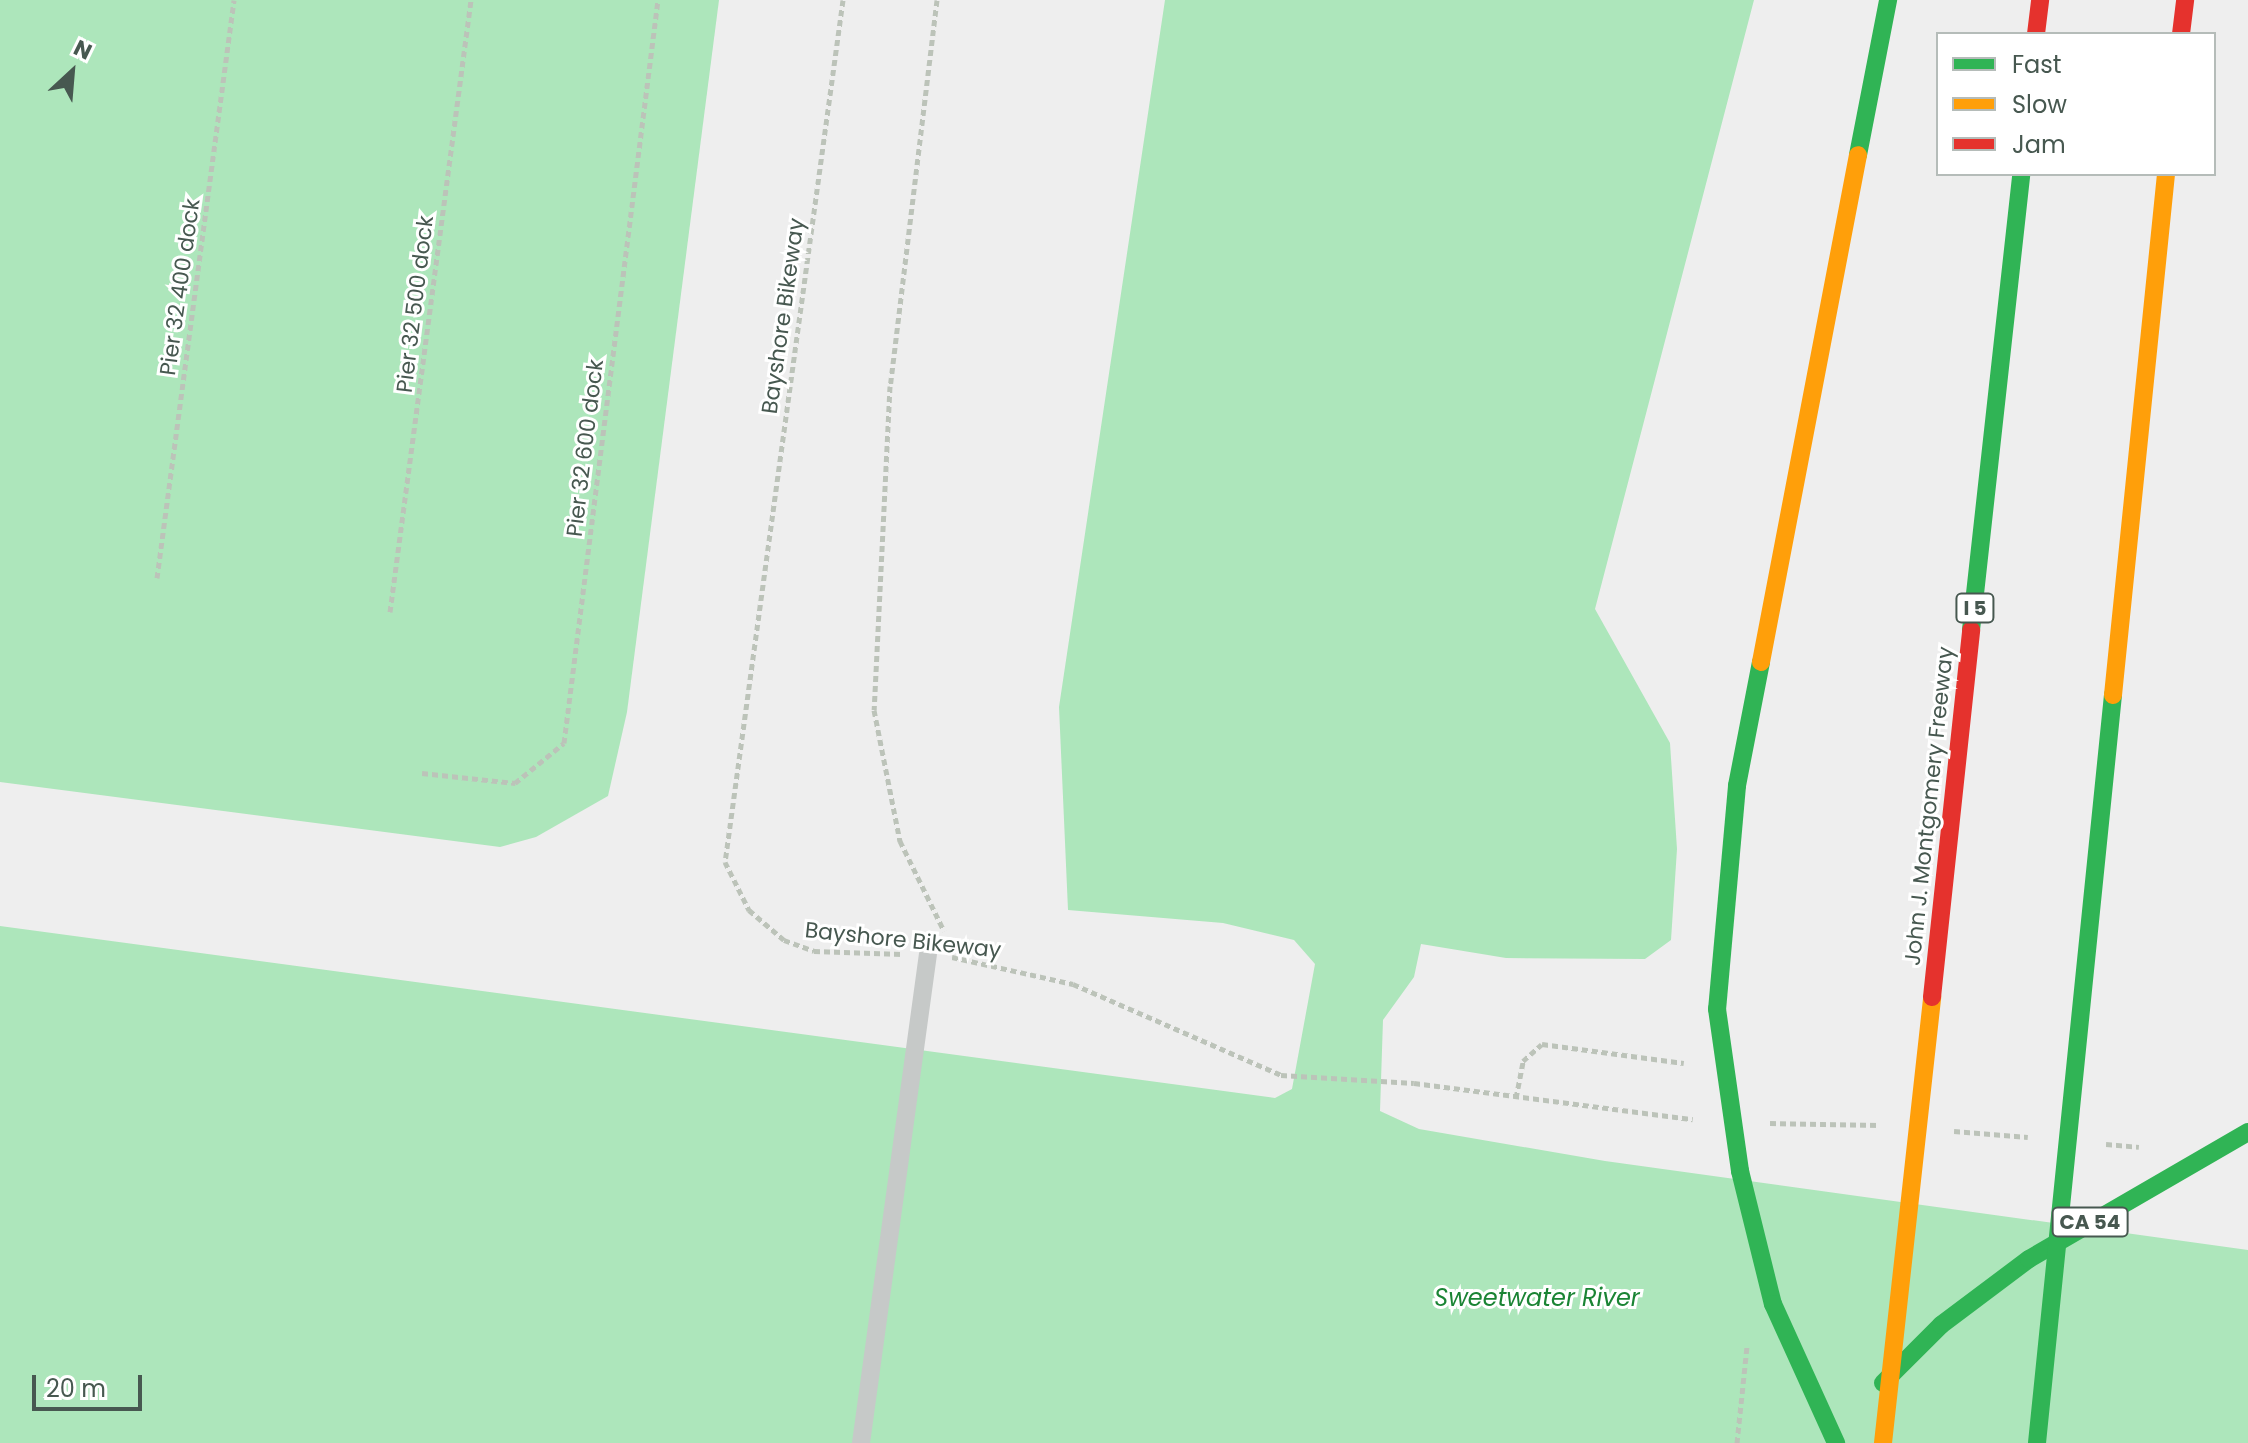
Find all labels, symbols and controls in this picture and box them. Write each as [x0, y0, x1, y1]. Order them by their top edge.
north arrow [32, 32, 112, 112]
text: N [69, 32, 97, 68]
legend [1936, 32, 2216, 176]
text: Fast [2012, 48, 2062, 81]
text: Slow [2012, 88, 2067, 121]
text: Jam [2012, 128, 2066, 161]
street label: Pier 32 400 dock [155, 197, 205, 377]
street label: Pier 32 500 dock [391, 214, 439, 394]
street label: Bayshore Bikeway [756, 216, 810, 416]
street label: Pier 32 600 dock [561, 358, 609, 538]
road number: I 5 [1955, 592, 1995, 624]
street label: John J. Montgomery Freeway [1899, 645, 1959, 967]
street label: Bayshore Bikeway [804, 917, 1002, 963]
road number: CA 54 [2050, 1206, 2130, 1238]
water label: Sweetwater River [1434, 1284, 1640, 1312]
scale bar [36, 1359, 146, 1409]
text: 20 m [46, 1372, 106, 1405]

